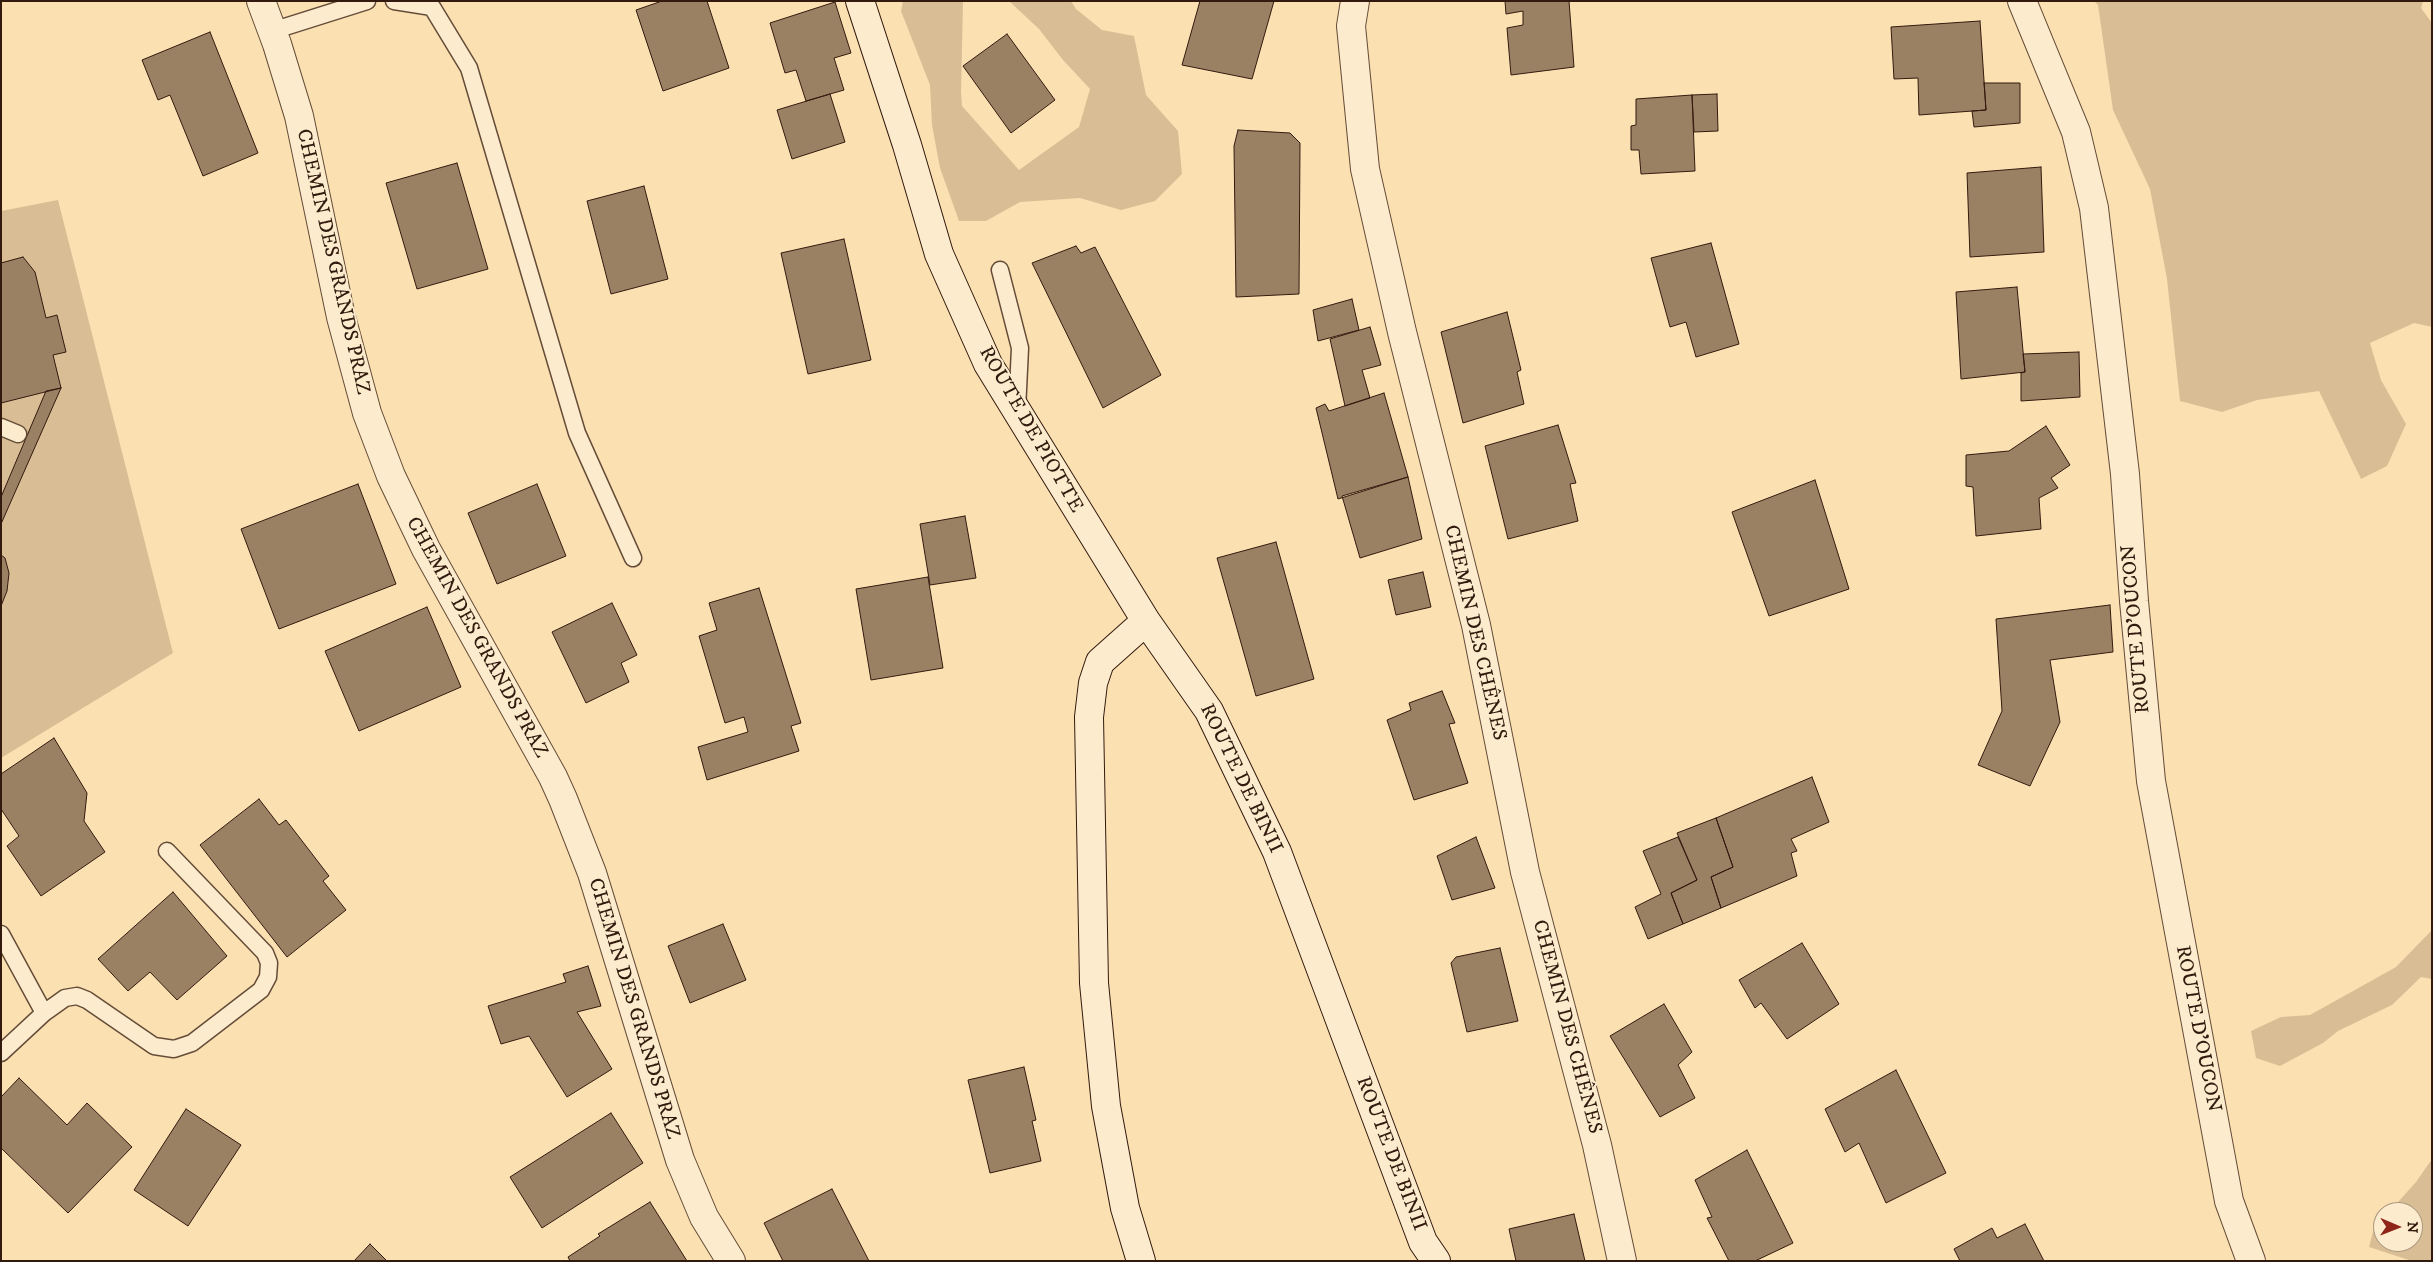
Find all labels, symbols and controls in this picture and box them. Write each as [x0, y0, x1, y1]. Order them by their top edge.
street label: CHEMIN DES GRANDS PRAZ [290, 127, 374, 397]
street label: ROUTE DE PIOTTE [973, 343, 1087, 517]
street label: CHEMIN DES GRANDS PRAZ [400, 513, 552, 763]
street label: CHEMIN DES CHÊNES [1438, 523, 1510, 743]
street label: ROUTE D'OUCON [2118, 544, 2156, 714]
street label: ROUTE DE BINII [1193, 700, 1287, 858]
street label: CHEMIN DES GRANDS PRAZ [582, 876, 684, 1142]
street label: CHEMIN DES CHÊNES [1526, 917, 1606, 1137]
street label: ROUTE D'OUCON [2169, 944, 2225, 1114]
street label: ROUTE DE BINII [1350, 1074, 1430, 1234]
north arrow [2373, 1202, 2423, 1252]
text: N [2403, 1221, 2421, 1233]

